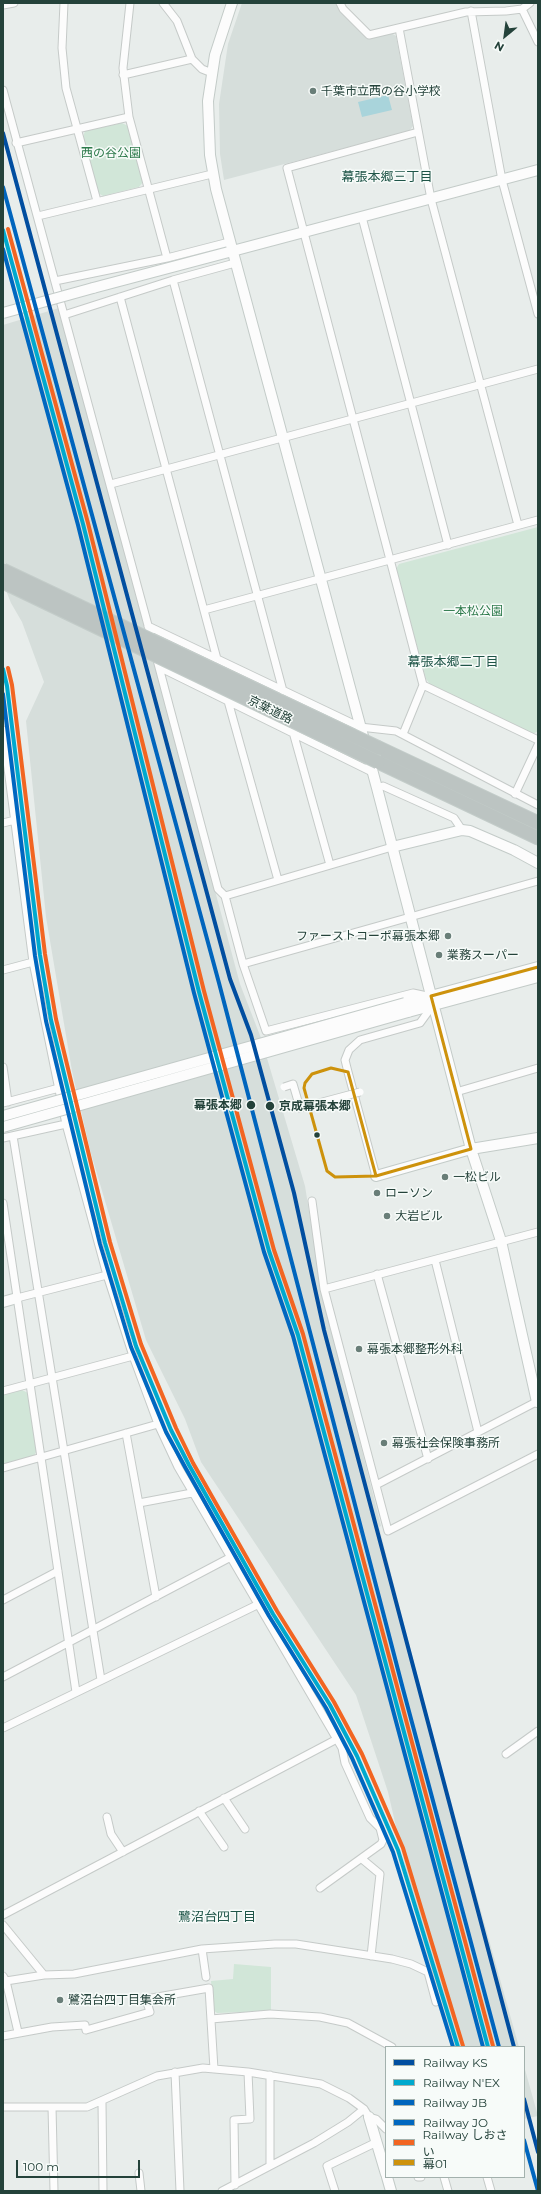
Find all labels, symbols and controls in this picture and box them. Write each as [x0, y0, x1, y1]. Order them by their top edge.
north arrow [485, 16, 525, 56]
text: N [492, 38, 506, 55]
place label: 千葉市立西の谷小学校 [321, 84, 441, 98]
marker: 千葉市立西の谷小学校 [308, 86, 318, 96]
park label: 西の谷公園 [81, 146, 141, 160]
district label: 幕張本郷三丁目 [342, 169, 432, 185]
park label: 一本松公園 [443, 604, 503, 618]
district label: 幕張本郷二丁目 [408, 654, 498, 670]
street label: 京葉道路 [245, 693, 295, 727]
place label: ファーストコーポ幕張本郷 [296, 929, 440, 943]
marker: ファーストコーポ幕張本郷 [443, 931, 453, 941]
place label: 業務スーパー [447, 948, 519, 962]
marker: 業務スーパー [434, 950, 444, 960]
place label: 幕張本郷 [194, 1098, 242, 1112]
marker: 幕張本郷 [245, 1099, 257, 1111]
place label: 京成幕張本郷 [279, 1099, 351, 1113]
marker: 京成幕張本郷 [264, 1100, 276, 1112]
unlabelled marker [312, 1130, 322, 1140]
place label: 一松ビル [453, 1170, 501, 1184]
marker: 一松ビル [440, 1172, 450, 1182]
place label: ローソン [385, 1186, 433, 1200]
marker: ローソン [372, 1188, 382, 1198]
place label: 大岩ビル [395, 1209, 443, 1223]
marker: 大岩ビル [382, 1211, 392, 1221]
place label: 幕張本郷整形外科 [367, 1342, 463, 1356]
marker: 幕張本郷整形外科 [354, 1344, 364, 1354]
place label: 幕張社会保険事務所 [392, 1436, 500, 1450]
marker: 幕張社会保険事務所 [379, 1438, 389, 1448]
district label: 鷺沼台四丁目 [178, 1909, 256, 1925]
place label: 鷺沼台四丁目集会所 [68, 1993, 176, 2007]
marker: 鷺沼台四丁目集会所 [55, 1995, 65, 2005]
legend [385, 2046, 525, 2178]
text: Railway KS [423, 2055, 488, 2070]
text: Railway N'EX [423, 2075, 500, 2090]
text: Railway JB [423, 2095, 487, 2110]
text: Railway JO [423, 2115, 488, 2130]
text: Railway しおさい [423, 2127, 507, 2159]
scale bar [18, 2152, 142, 2178]
text: 幕01 [423, 2156, 447, 2171]
text: 100 m [23, 2159, 59, 2174]

